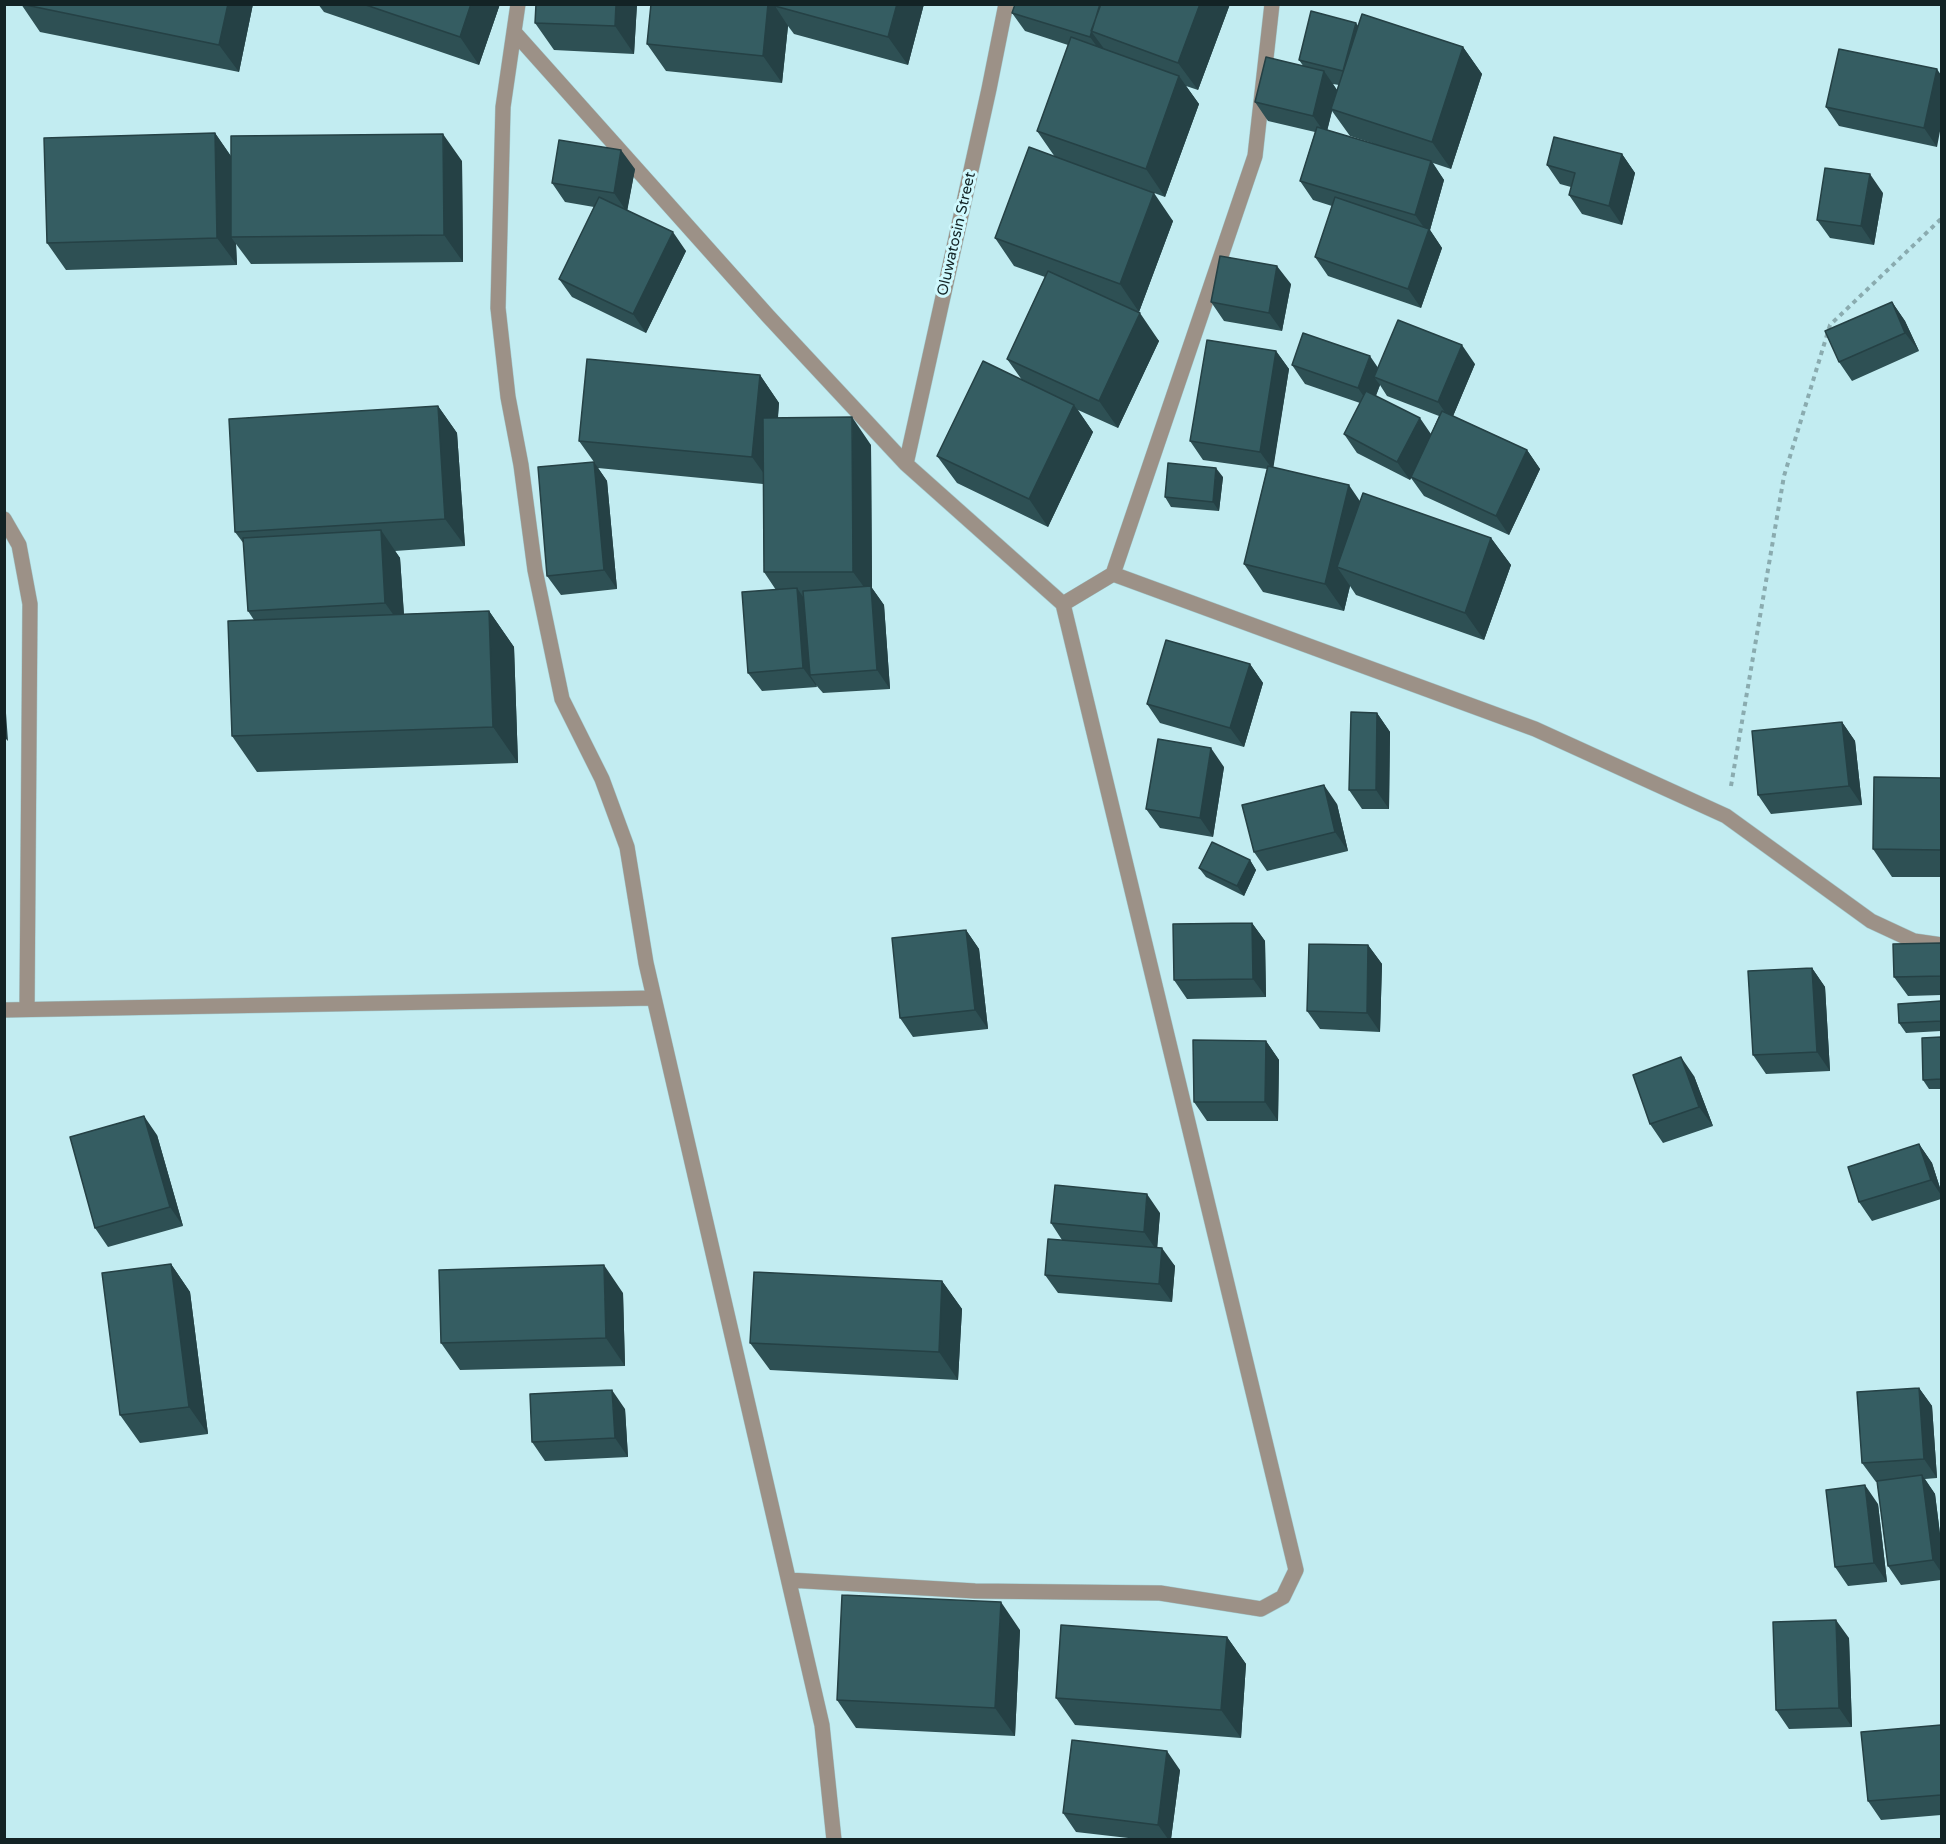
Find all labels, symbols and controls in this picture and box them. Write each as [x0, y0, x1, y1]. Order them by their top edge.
street label: Oluwatosin Street [934, 170, 980, 298]

